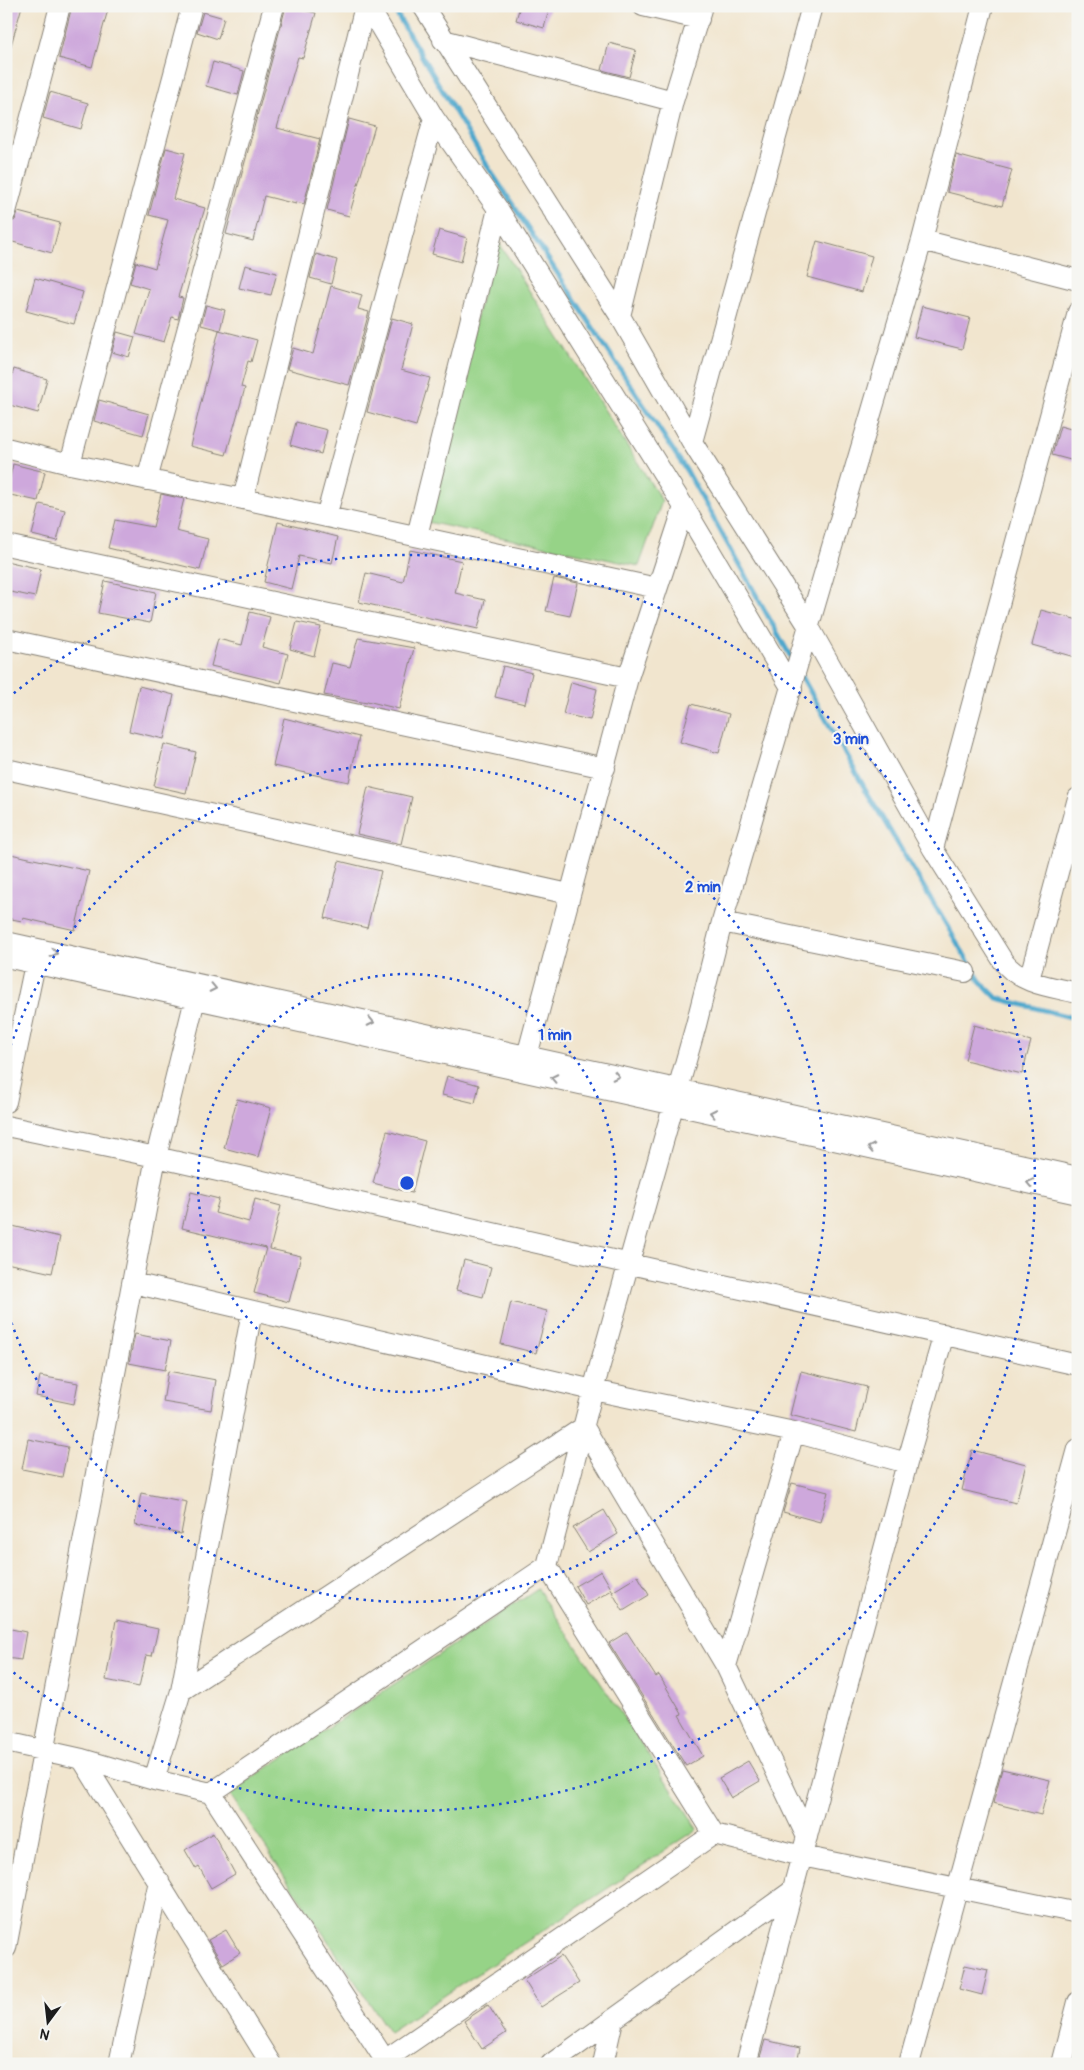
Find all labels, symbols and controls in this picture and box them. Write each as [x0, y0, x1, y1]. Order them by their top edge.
text: 3 min [833, 730, 869, 749]
text: 2 min [685, 878, 721, 897]
one-way arrow [49, 947, 58, 958]
one-way arrow [208, 982, 217, 992]
one-way arrow [367, 1016, 376, 1027]
text: 1 min [538, 1026, 572, 1045]
one-way arrow [611, 1070, 620, 1081]
one-way arrow [550, 1074, 559, 1084]
one-way arrow [708, 1109, 717, 1119]
one-way arrow [867, 1144, 876, 1154]
centre of rings [398, 1174, 416, 1192]
one-way arrow [1026, 1179, 1035, 1189]
north arrow [22, 1998, 72, 2048]
text: N [38, 2025, 52, 2044]

